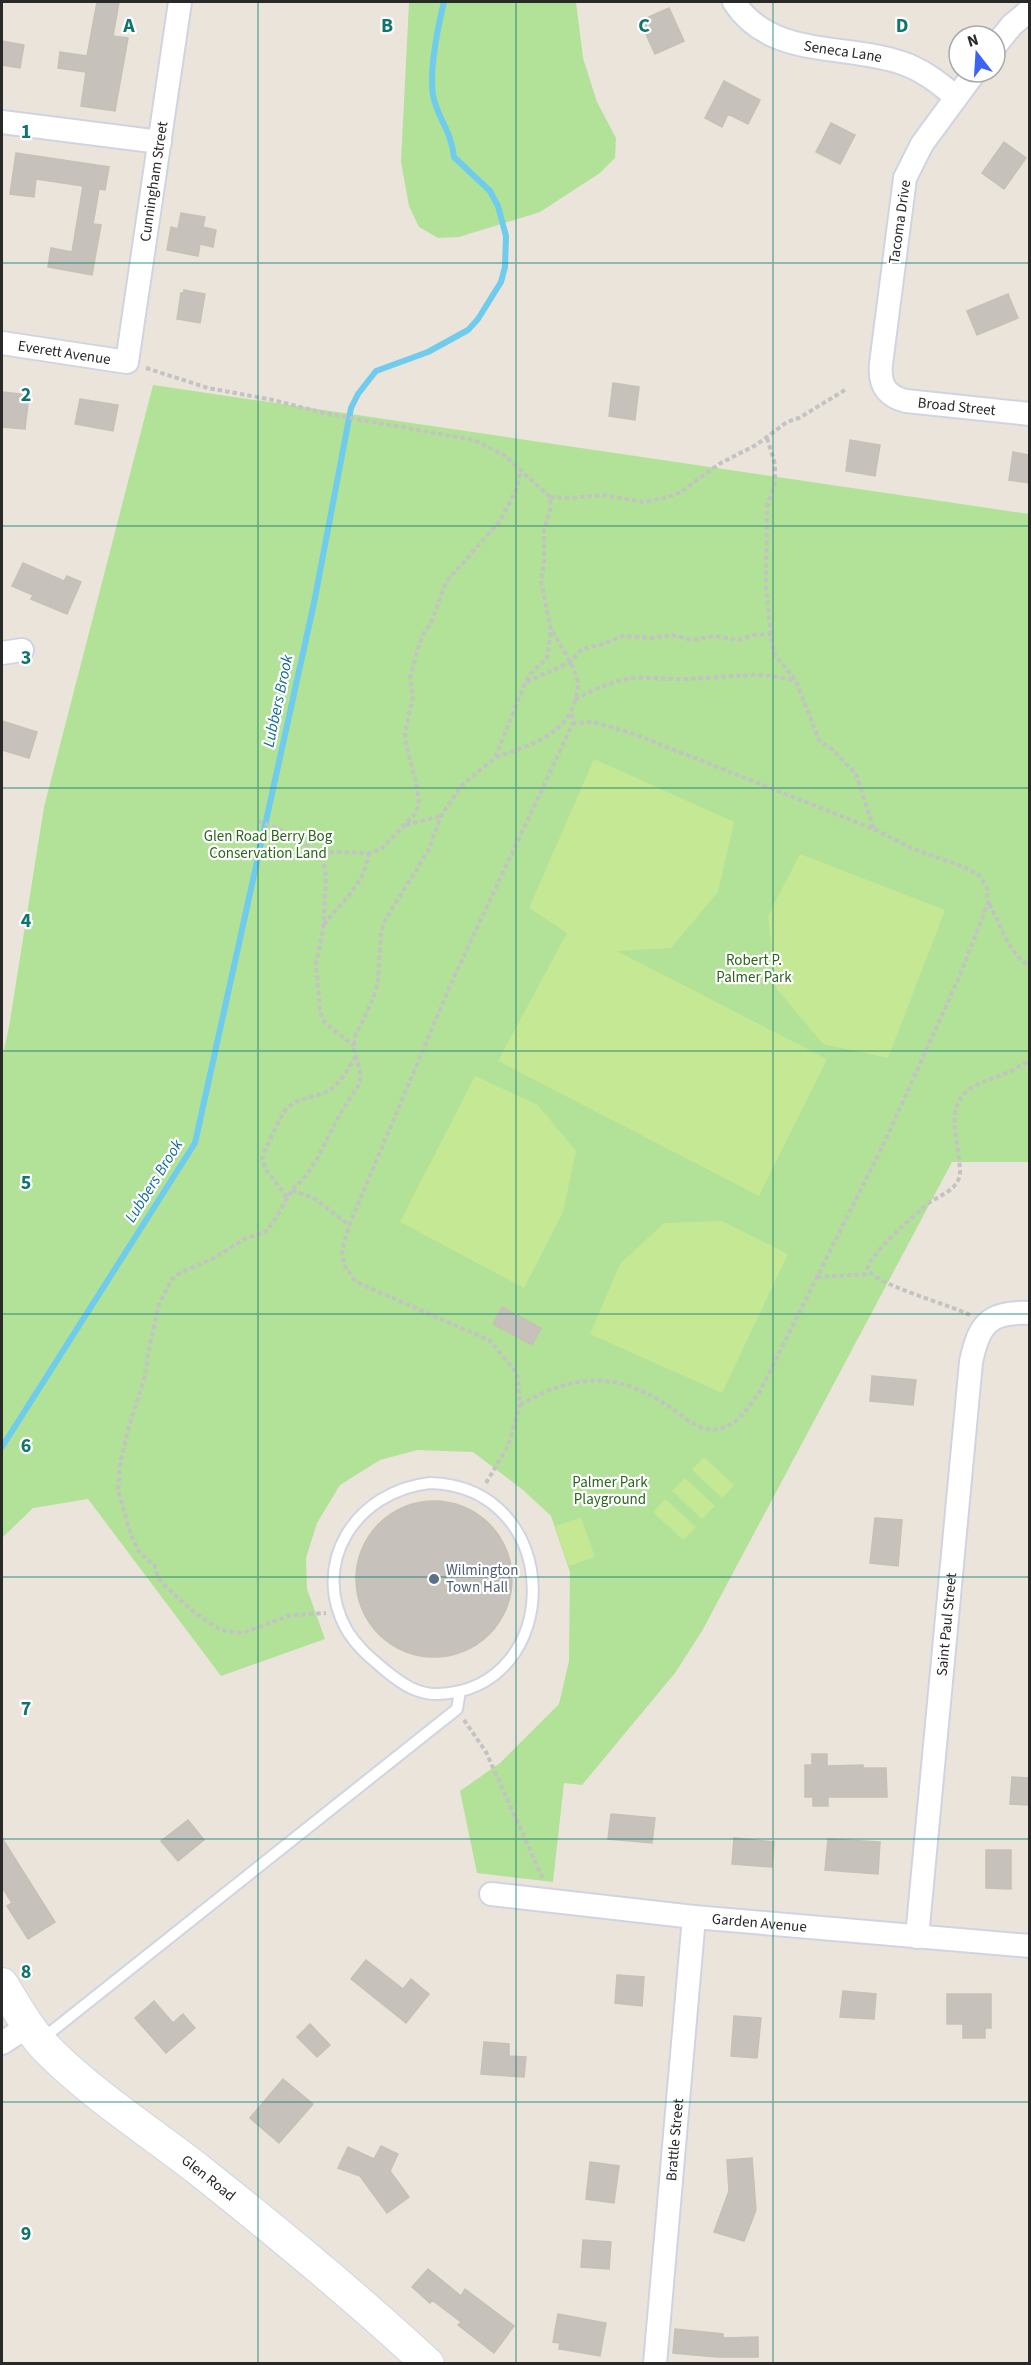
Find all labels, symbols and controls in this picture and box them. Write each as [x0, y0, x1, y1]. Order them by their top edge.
text: A [122, 12, 135, 40]
text: B [381, 12, 393, 40]
text: C [638, 12, 650, 40]
text: D [896, 12, 908, 40]
north arrow [947, 24, 1007, 84]
text: N [965, 29, 981, 53]
street label: Seneca Lane [802, 35, 884, 68]
text: 1 [21, 118, 31, 146]
street label: Cunningham Street [134, 120, 173, 243]
street label: Tacoma Drive [884, 179, 916, 265]
street label: Everett Avenue [16, 335, 112, 370]
text: 2 [21, 381, 31, 409]
street label: Broad Street [917, 392, 997, 421]
text: 3 [21, 644, 31, 672]
water label: Lubbers Brook [257, 652, 299, 749]
park label: Glen Road Berry Bog Conservation Land [204, 826, 333, 864]
text: 4 [21, 907, 32, 935]
park label: Robert P. Palmer Park [716, 950, 792, 988]
water label: Lubbers Brook [120, 1135, 188, 1227]
text: 5 [21, 1169, 31, 1197]
text: 6 [21, 1432, 31, 1460]
park label: Palmer Park Playground [572, 1472, 648, 1510]
place label: Wilmington Town Hall [446, 1560, 518, 1598]
marker: Wilmington Town Hall [427, 1572, 441, 1586]
street label: Saint Paul Street [931, 1572, 962, 1677]
text: 7 [21, 1695, 31, 1723]
street label: Garden Avenue [711, 1908, 808, 1937]
text: 8 [21, 1958, 31, 1986]
street label: Brattle Street [660, 2098, 689, 2182]
street label: Glen Road [177, 2150, 240, 2206]
text: 9 [21, 2220, 31, 2248]

